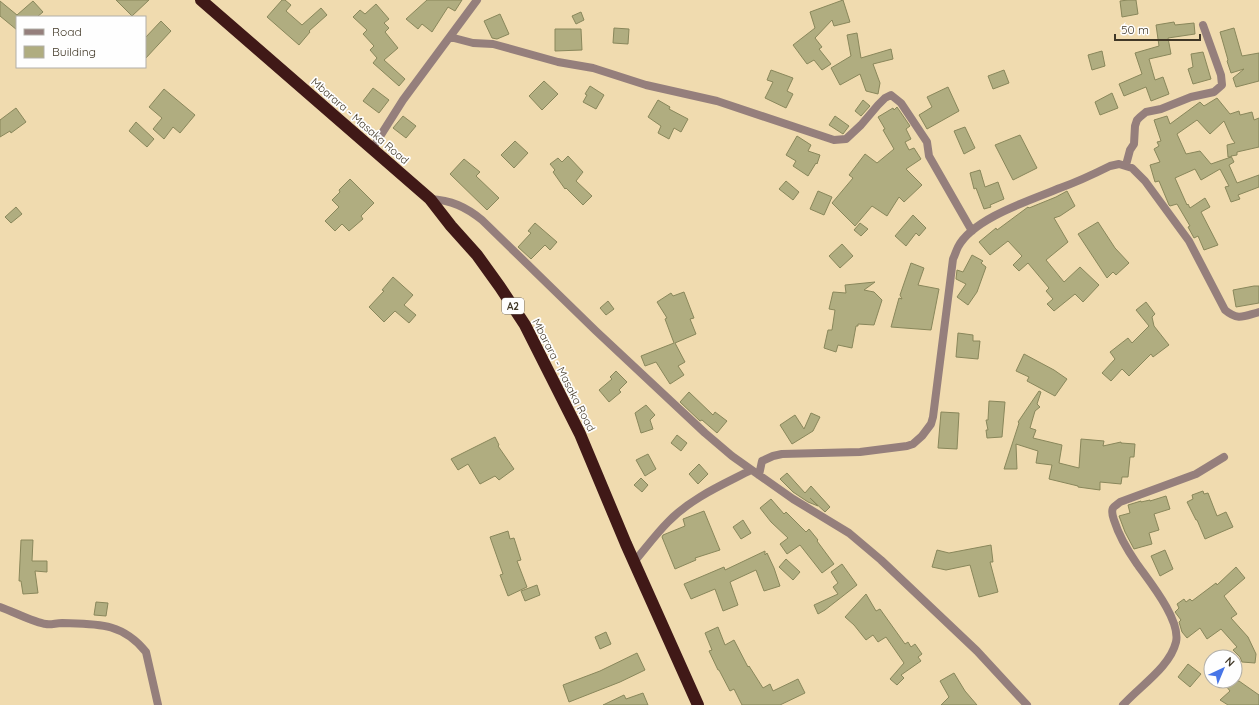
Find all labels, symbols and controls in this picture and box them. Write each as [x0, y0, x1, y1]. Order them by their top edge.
legend [16, 16, 146, 68]
scale bar [1115, 16, 1200, 42]
text: 50 m [1121, 22, 1149, 37]
text: Road [52, 24, 82, 39]
text: Building [52, 44, 96, 59]
street label: Mbarara - Masaka Road [308, 75, 412, 167]
road number: A2 [502, 298, 524, 314]
street label: Mbarara - Masaka Road [529, 316, 599, 434]
north arrow [1203, 649, 1243, 689]
text: N [1222, 654, 1238, 670]

